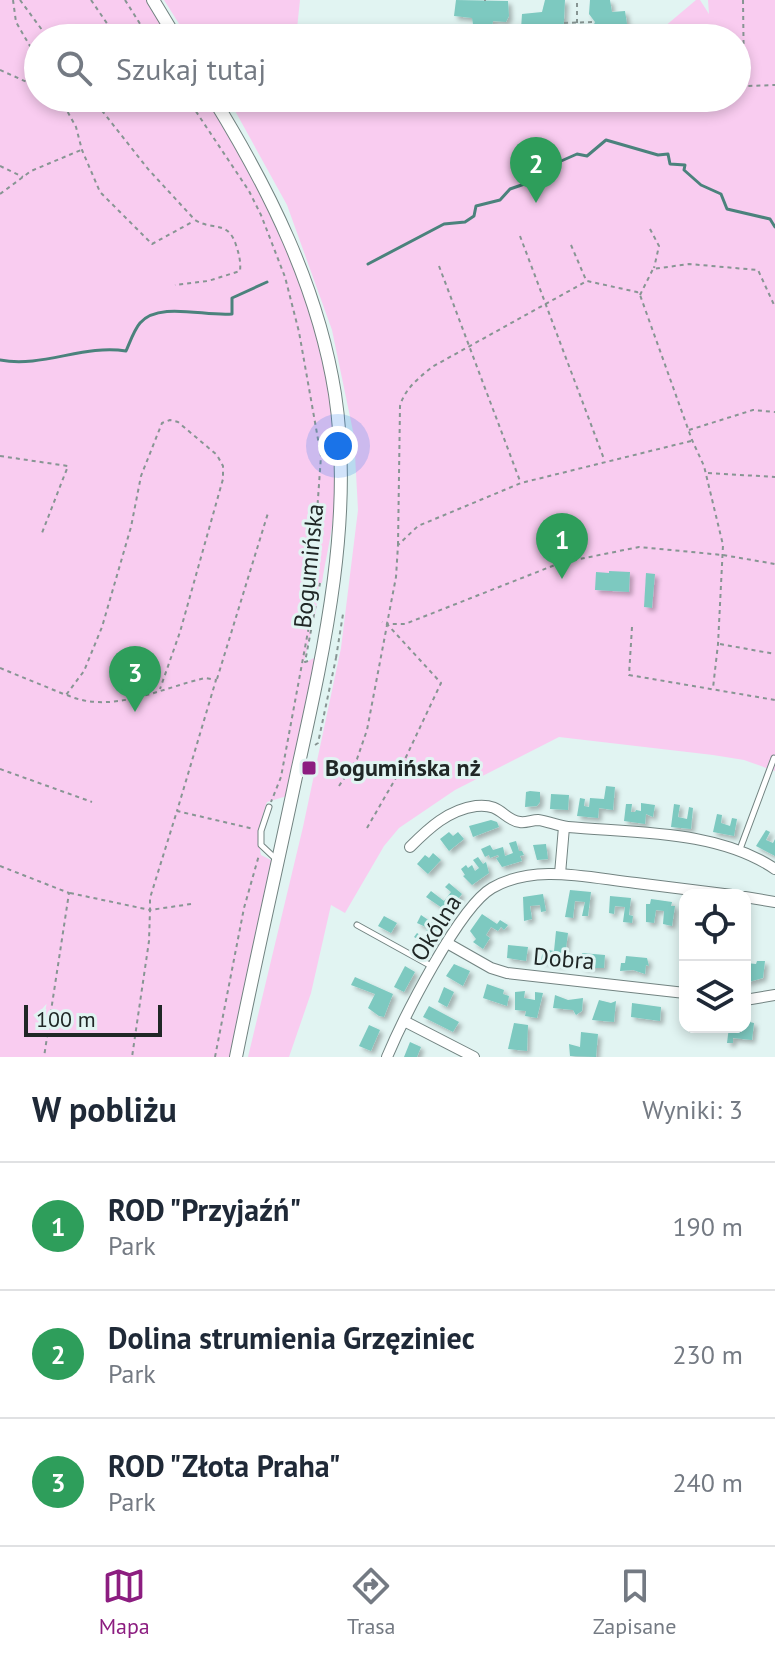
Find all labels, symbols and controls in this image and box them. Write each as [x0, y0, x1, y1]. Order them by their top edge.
search box [24, 24, 751, 112]
icon: search [52, 46, 96, 90]
text: Szukaj tutaj [116, 49, 266, 88]
pin: 2 [510, 137, 562, 203]
your location [318, 426, 358, 466]
street label: Bogumińska [287, 502, 330, 630]
pin: 1 [536, 513, 588, 579]
pin: 3 [109, 646, 161, 712]
place label: Bogumińska nż [325, 752, 481, 783]
marker: Bogumińska nż [300, 759, 318, 777]
street label: Okólna [403, 889, 468, 967]
map controls [679, 889, 751, 1033]
button: locate [679, 889, 751, 961]
street label: Dobra [532, 940, 596, 977]
button: layers [679, 961, 751, 1033]
scale bar [24, 1001, 162, 1037]
text: 100 m [36, 1005, 96, 1033]
text: W pobliżu [32, 1087, 177, 1131]
text: Wyniki: 3 [642, 1093, 743, 1126]
text: ROD "Przyjaźń" [108, 1190, 301, 1229]
text: 1 [51, 1210, 65, 1243]
text: 190 m [672, 1210, 743, 1243]
text: Park [108, 1229, 156, 1262]
text: Dolina strumienia Grzęziniec [108, 1318, 475, 1357]
text: 2 [51, 1338, 65, 1371]
text: 230 m [672, 1338, 743, 1371]
text: Park [108, 1357, 156, 1390]
text: ROD "Złota Praha" [108, 1446, 340, 1485]
text: 3 [51, 1466, 65, 1499]
text: 240 m [672, 1466, 743, 1499]
text: Park [108, 1485, 156, 1518]
tab: Mapa [99, 1564, 150, 1640]
tab: Trasa [347, 1564, 395, 1640]
tab: Zapisane [593, 1564, 676, 1640]

